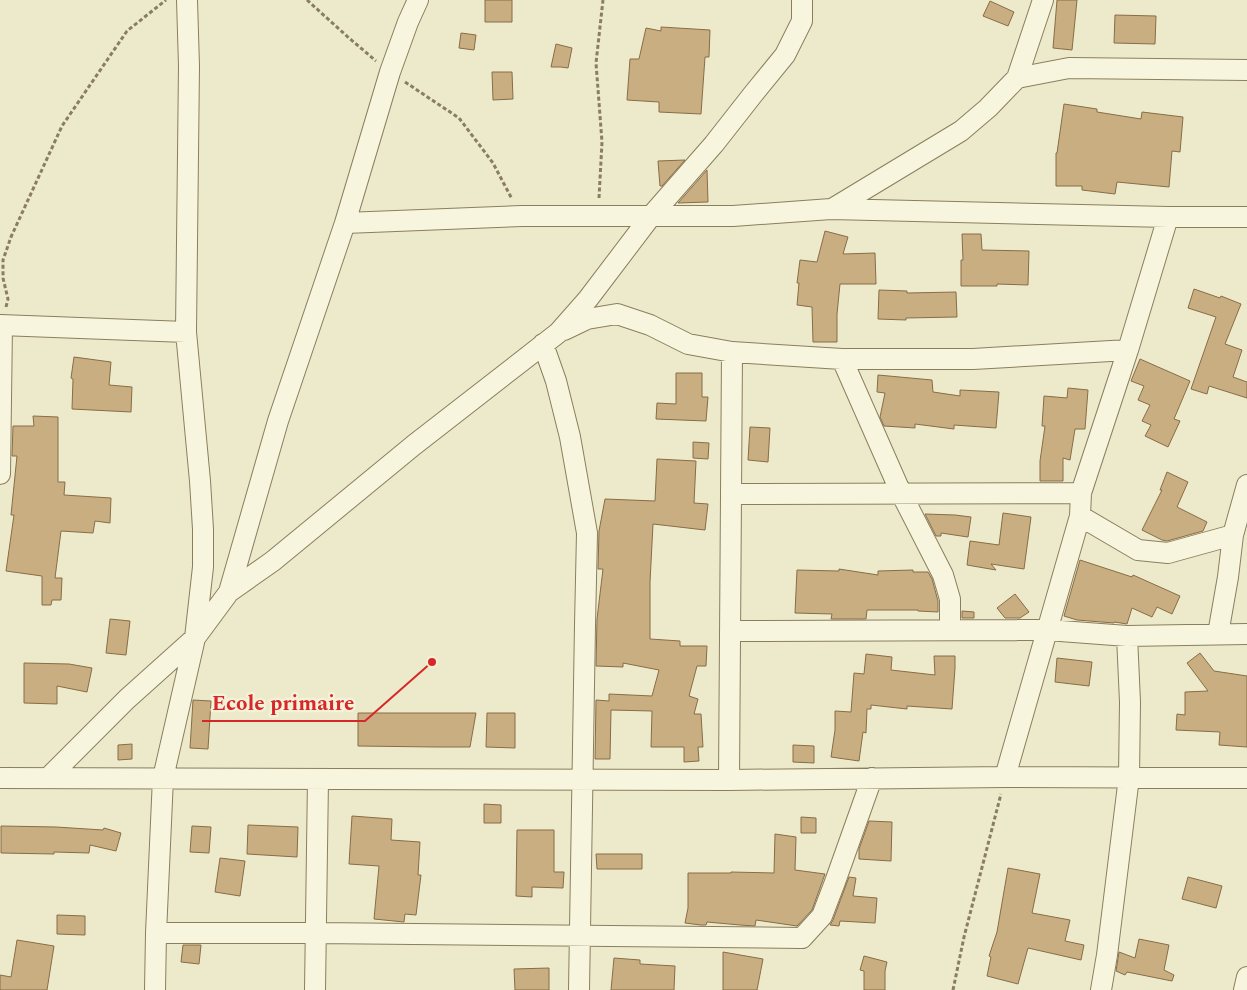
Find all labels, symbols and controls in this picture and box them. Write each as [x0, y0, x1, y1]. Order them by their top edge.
callout: Ecole primaire [202, 685, 365, 721]
text: Ecole primaire [212, 688, 354, 720]

